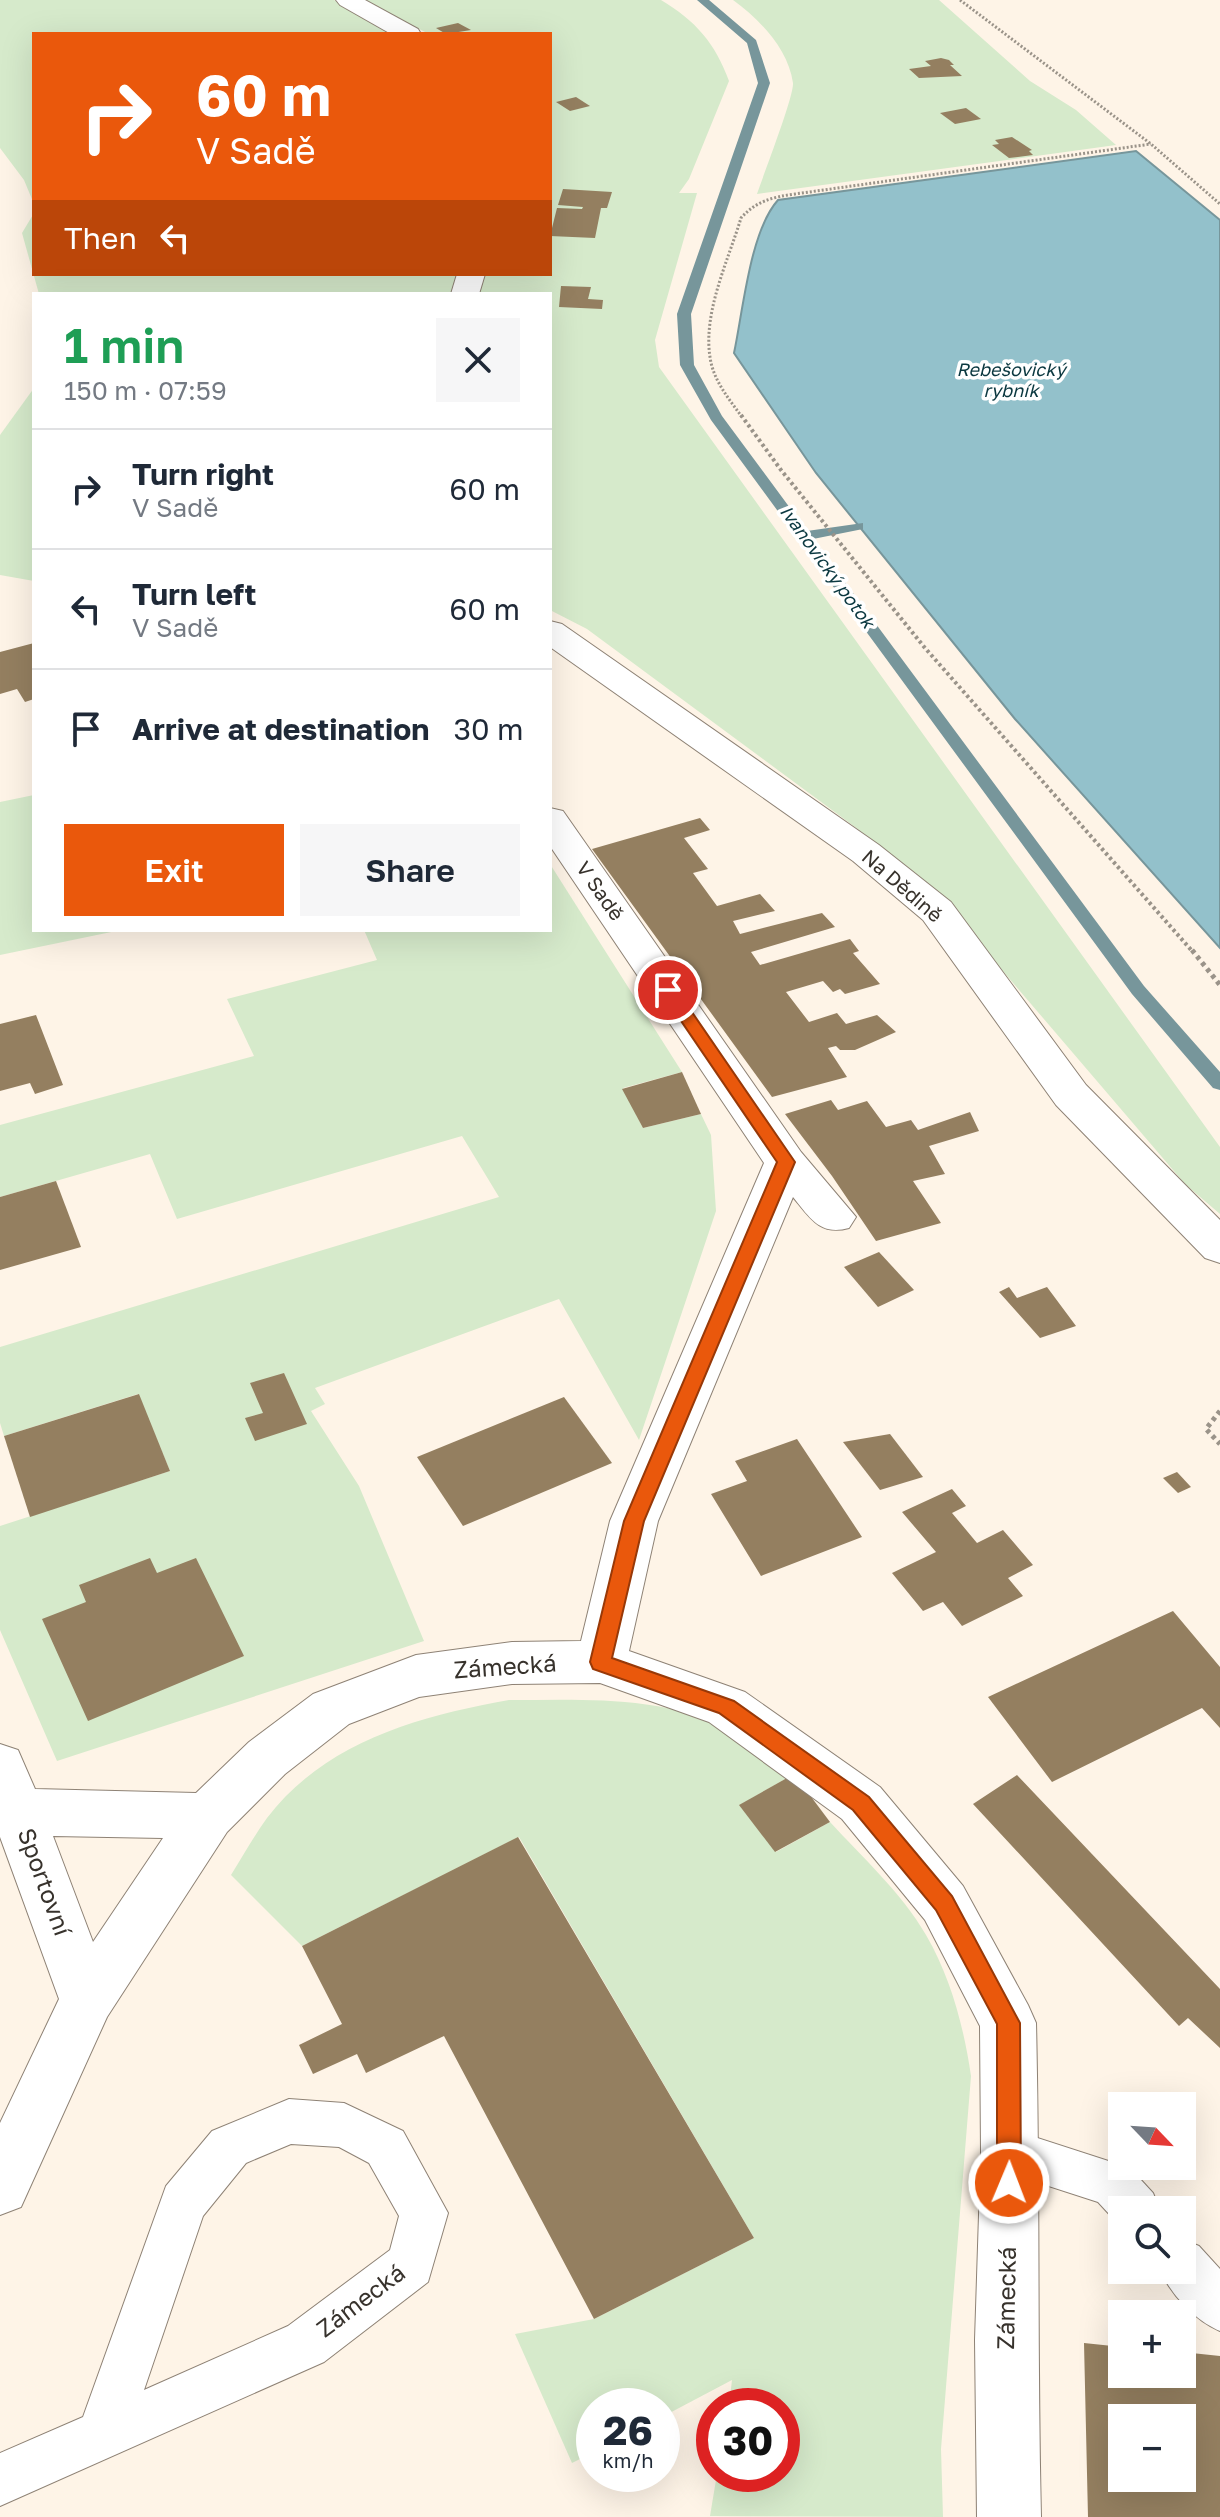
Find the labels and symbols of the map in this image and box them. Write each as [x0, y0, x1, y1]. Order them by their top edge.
water label: Rebešovický rybník [956, 358, 1068, 401]
water label: Ivanovický potok [776, 501, 881, 634]
street label: Na Dědině [858, 844, 948, 927]
street label: V Sadě [572, 856, 630, 925]
pin [634, 956, 702, 1024]
street label: Zámecká [452, 1647, 557, 1684]
street label: Sportovní [13, 1824, 79, 1941]
north arrow [1108, 2092, 1196, 2180]
position arrow [967, 2141, 1051, 2225]
street label: Zámecká [990, 2246, 1021, 2350]
street label: Zámecká [310, 2257, 410, 2342]
speed limit sign: 30 [696, 2388, 800, 2492]

